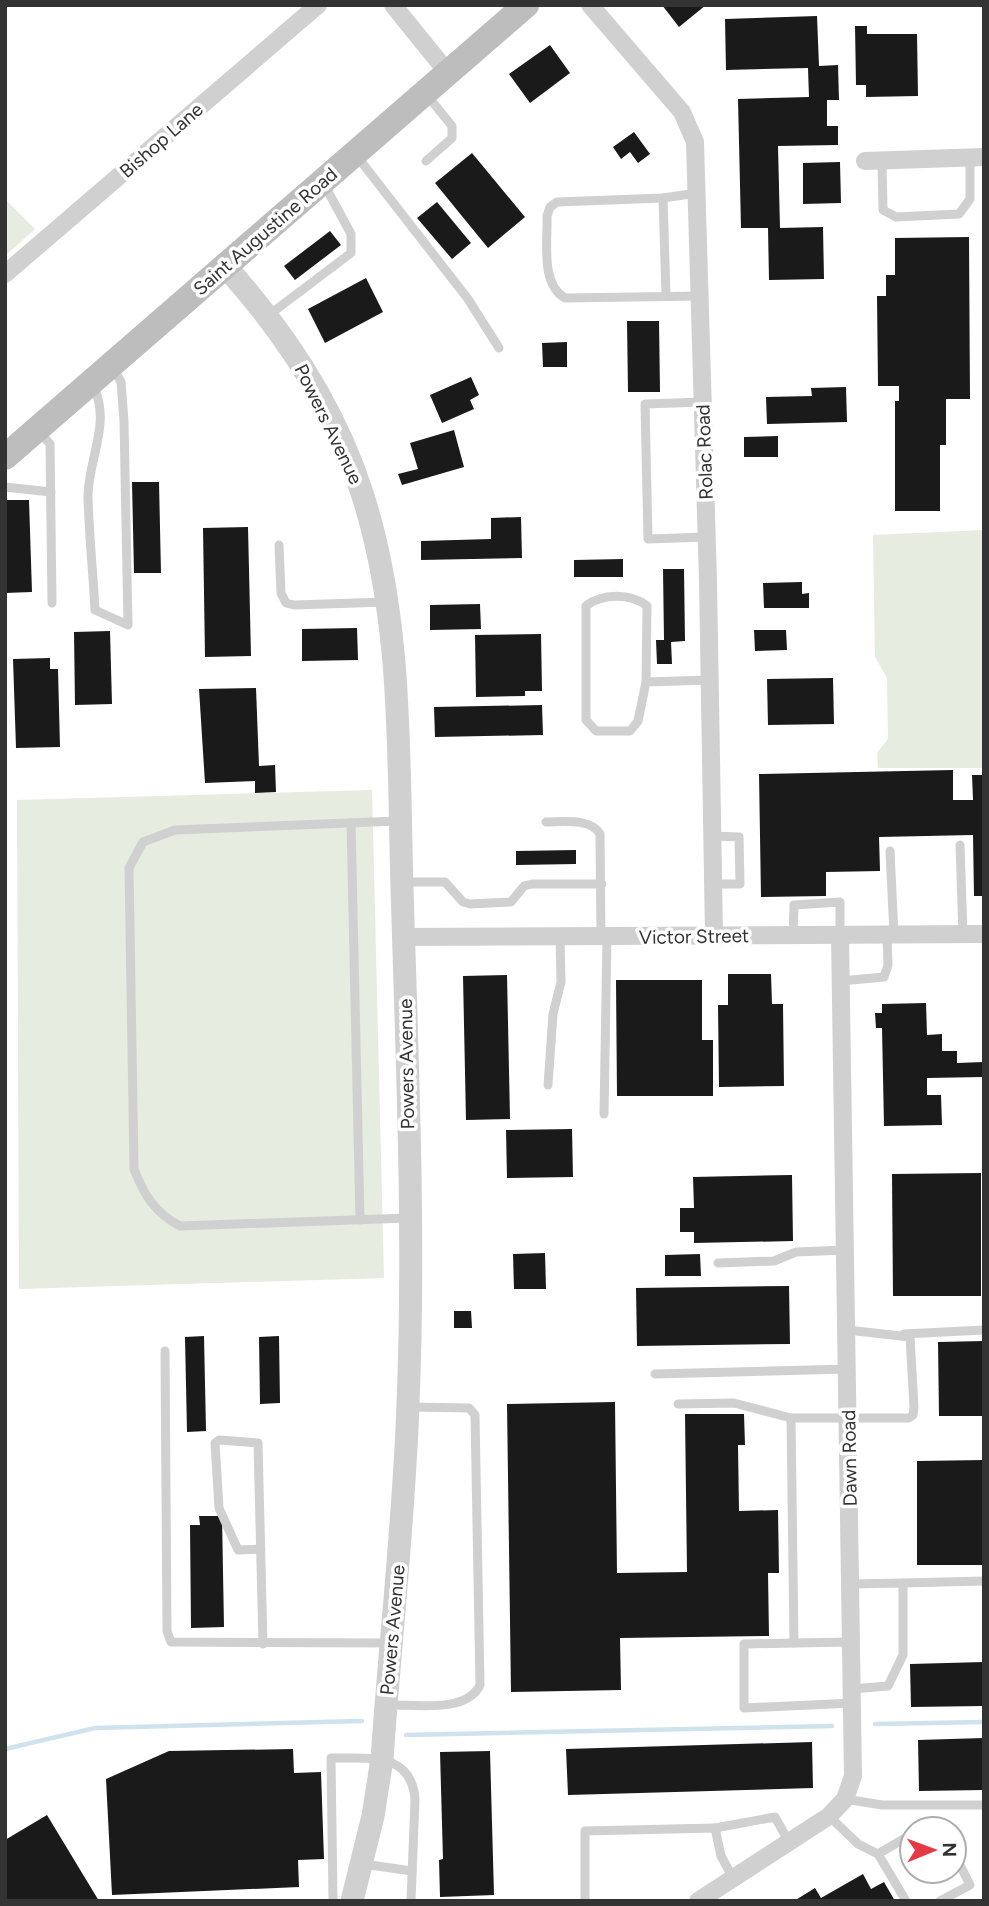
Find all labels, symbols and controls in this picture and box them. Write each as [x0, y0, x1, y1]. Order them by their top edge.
street label: Bishop Lane [115, 98, 208, 183]
street label: Saint Augustine Road [189, 163, 342, 300]
street label: Powers Avenue [290, 360, 368, 488]
street label: Rolac Road [691, 404, 718, 500]
street label: Victor Street [639, 924, 749, 949]
street label: Powers Avenue [394, 998, 419, 1130]
street label: Dawn Road [837, 1410, 862, 1506]
street label: Powers Avenue [375, 1564, 410, 1696]
north arrow [898, 1815, 968, 1885]
text: N [938, 1842, 961, 1857]

